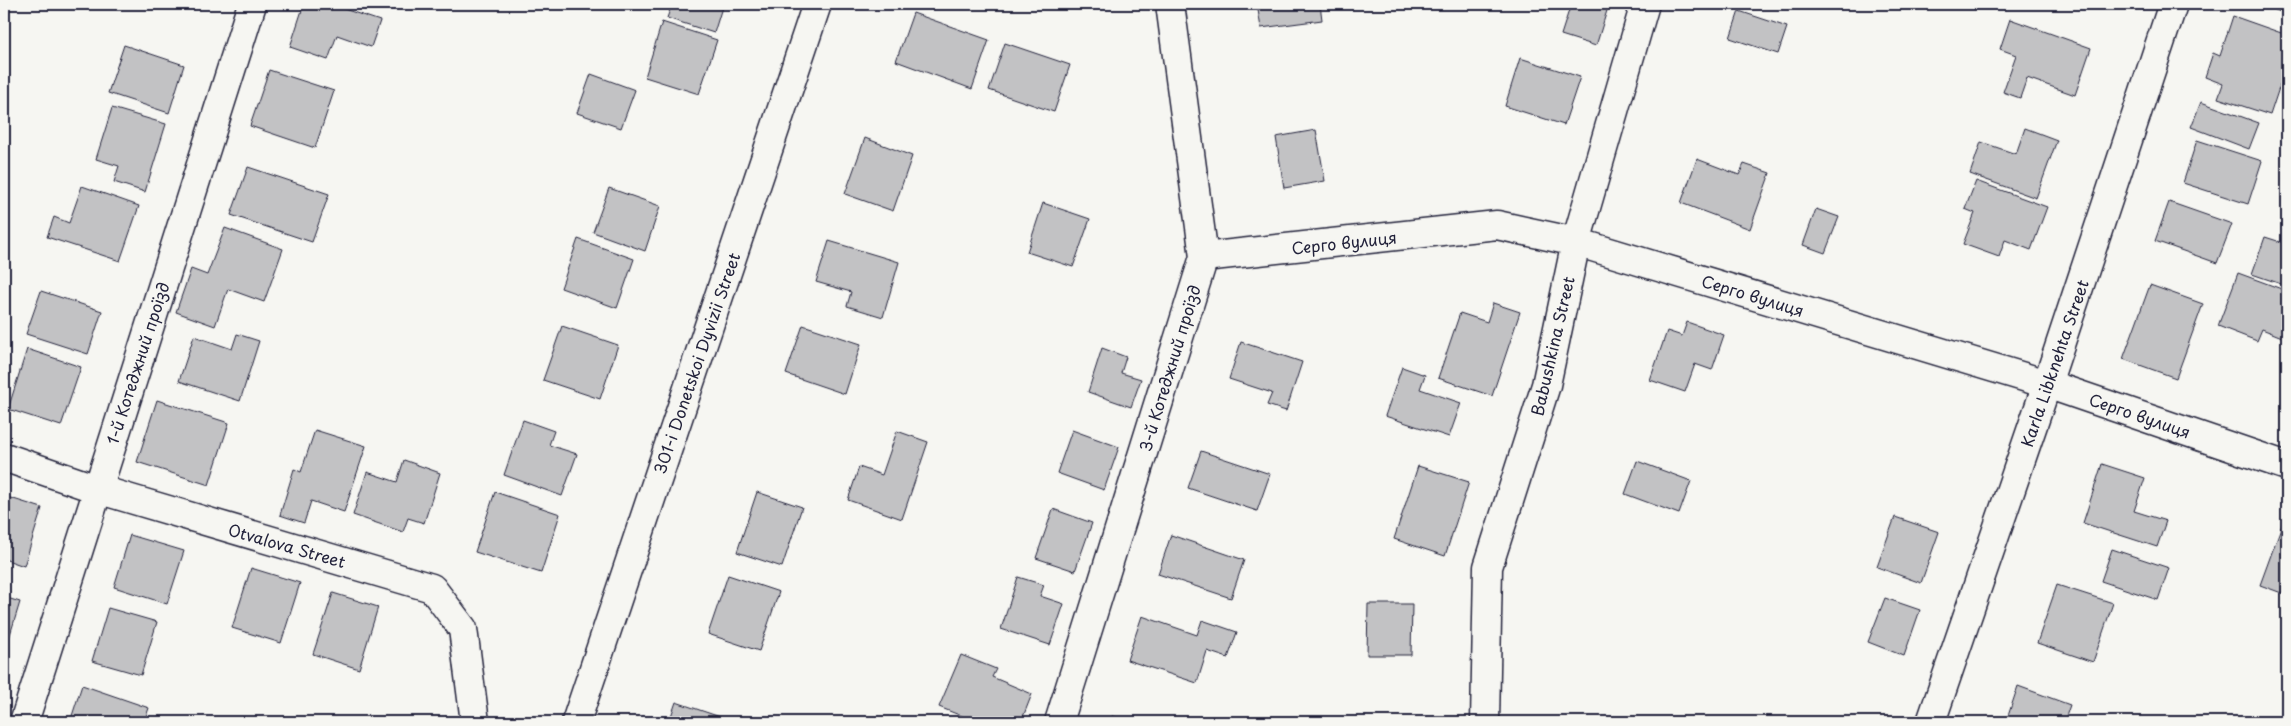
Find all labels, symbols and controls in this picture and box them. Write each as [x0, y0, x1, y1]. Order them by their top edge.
street label: Серго вулиця [1290, 225, 1398, 259]
street label: 301-i Donetskoi Dyvizii Street [647, 249, 745, 477]
street label: Серго вулиця [1699, 268, 1807, 322]
street label: Babushkina Street [1524, 273, 1580, 418]
street label: Karla Libknehta Street [2014, 276, 2094, 450]
street label: 1-й Котеджний проїзд [99, 279, 175, 447]
street label: 3-й Котеджний проїзд [1132, 282, 1206, 454]
street label: Серго вулиця [2086, 386, 2194, 444]
street label: Otvalova Street [226, 517, 349, 573]

